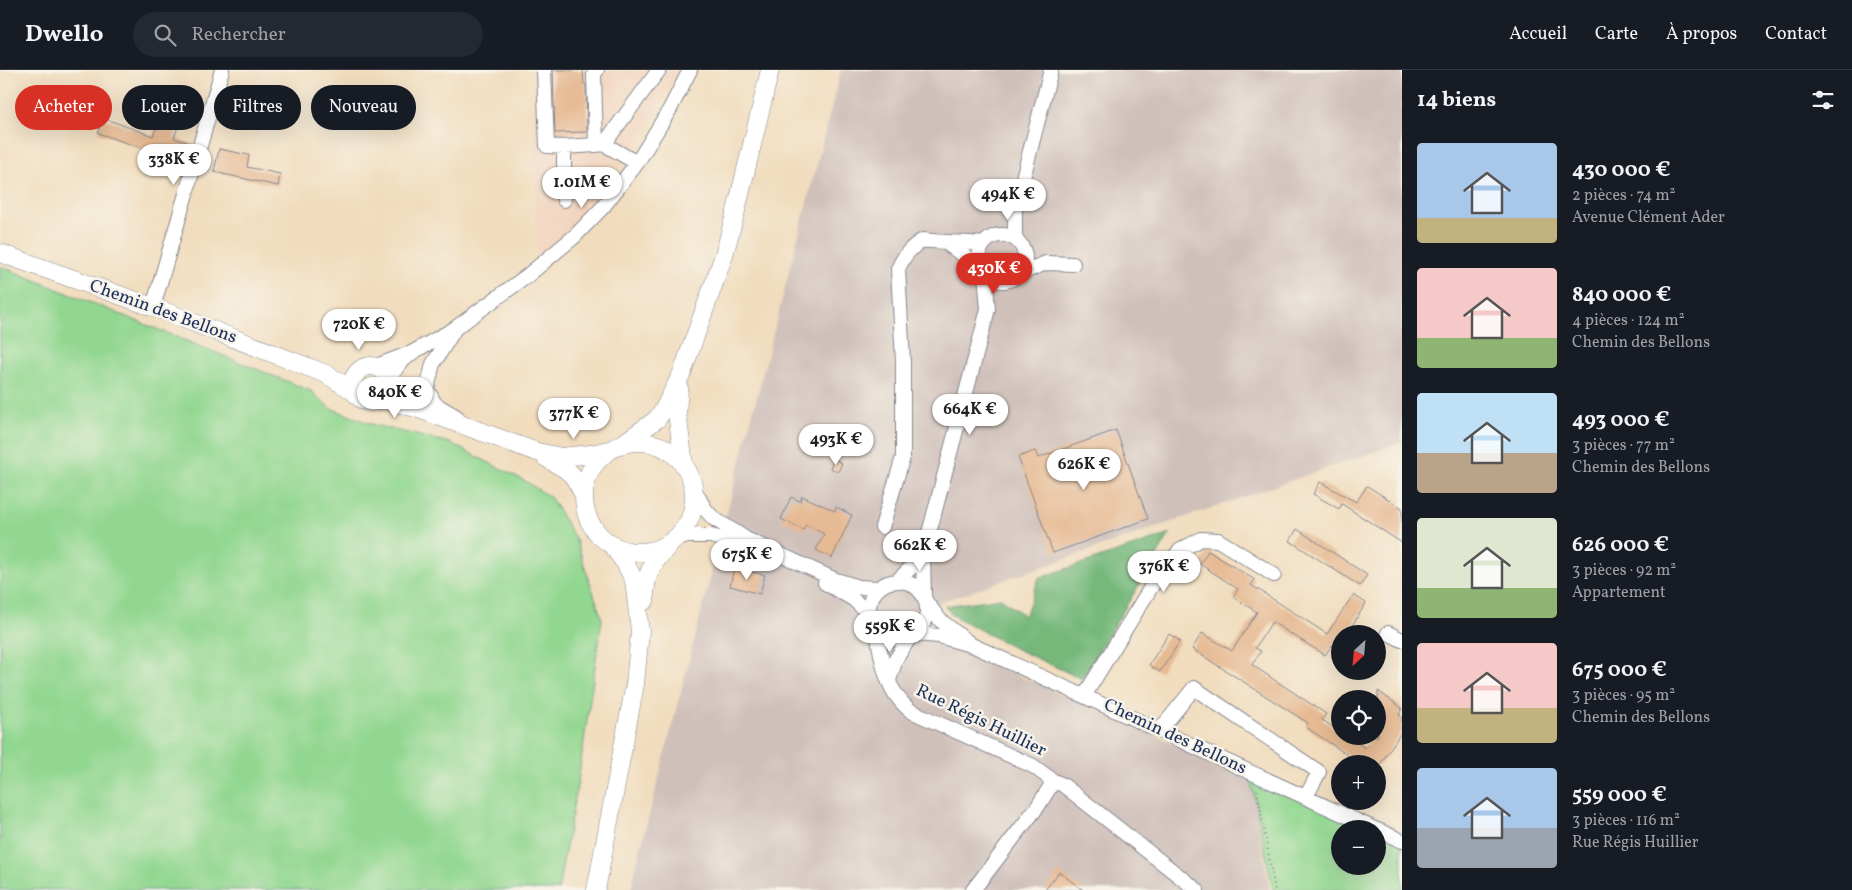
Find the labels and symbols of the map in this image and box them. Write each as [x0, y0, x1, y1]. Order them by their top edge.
pin: 338K € [133, 144, 215, 186]
pin: 1.01M € [536, 166, 628, 209]
pin: 494K € [967, 178, 1049, 221]
pin: 430K € [953, 252, 1035, 295]
street label: Chemin des Bellons [86, 274, 240, 350]
pin: 720K € [318, 308, 400, 351]
pin: 840K € [354, 376, 436, 419]
pin: 664K € [929, 394, 1011, 436]
pin: 377K € [533, 398, 615, 440]
pin: 493K € [795, 424, 877, 466]
pin: 626K € [1043, 448, 1125, 491]
pin: 662K € [879, 530, 961, 572]
pin: 675K € [706, 538, 788, 581]
pin: 376K € [1123, 550, 1205, 593]
pin: 559K € [849, 610, 931, 653]
north arrow [1331, 625, 1386, 680]
street label: Rue Régis Huillier [912, 679, 1051, 764]
street label: Chemin des Bellons [1099, 693, 1251, 781]

